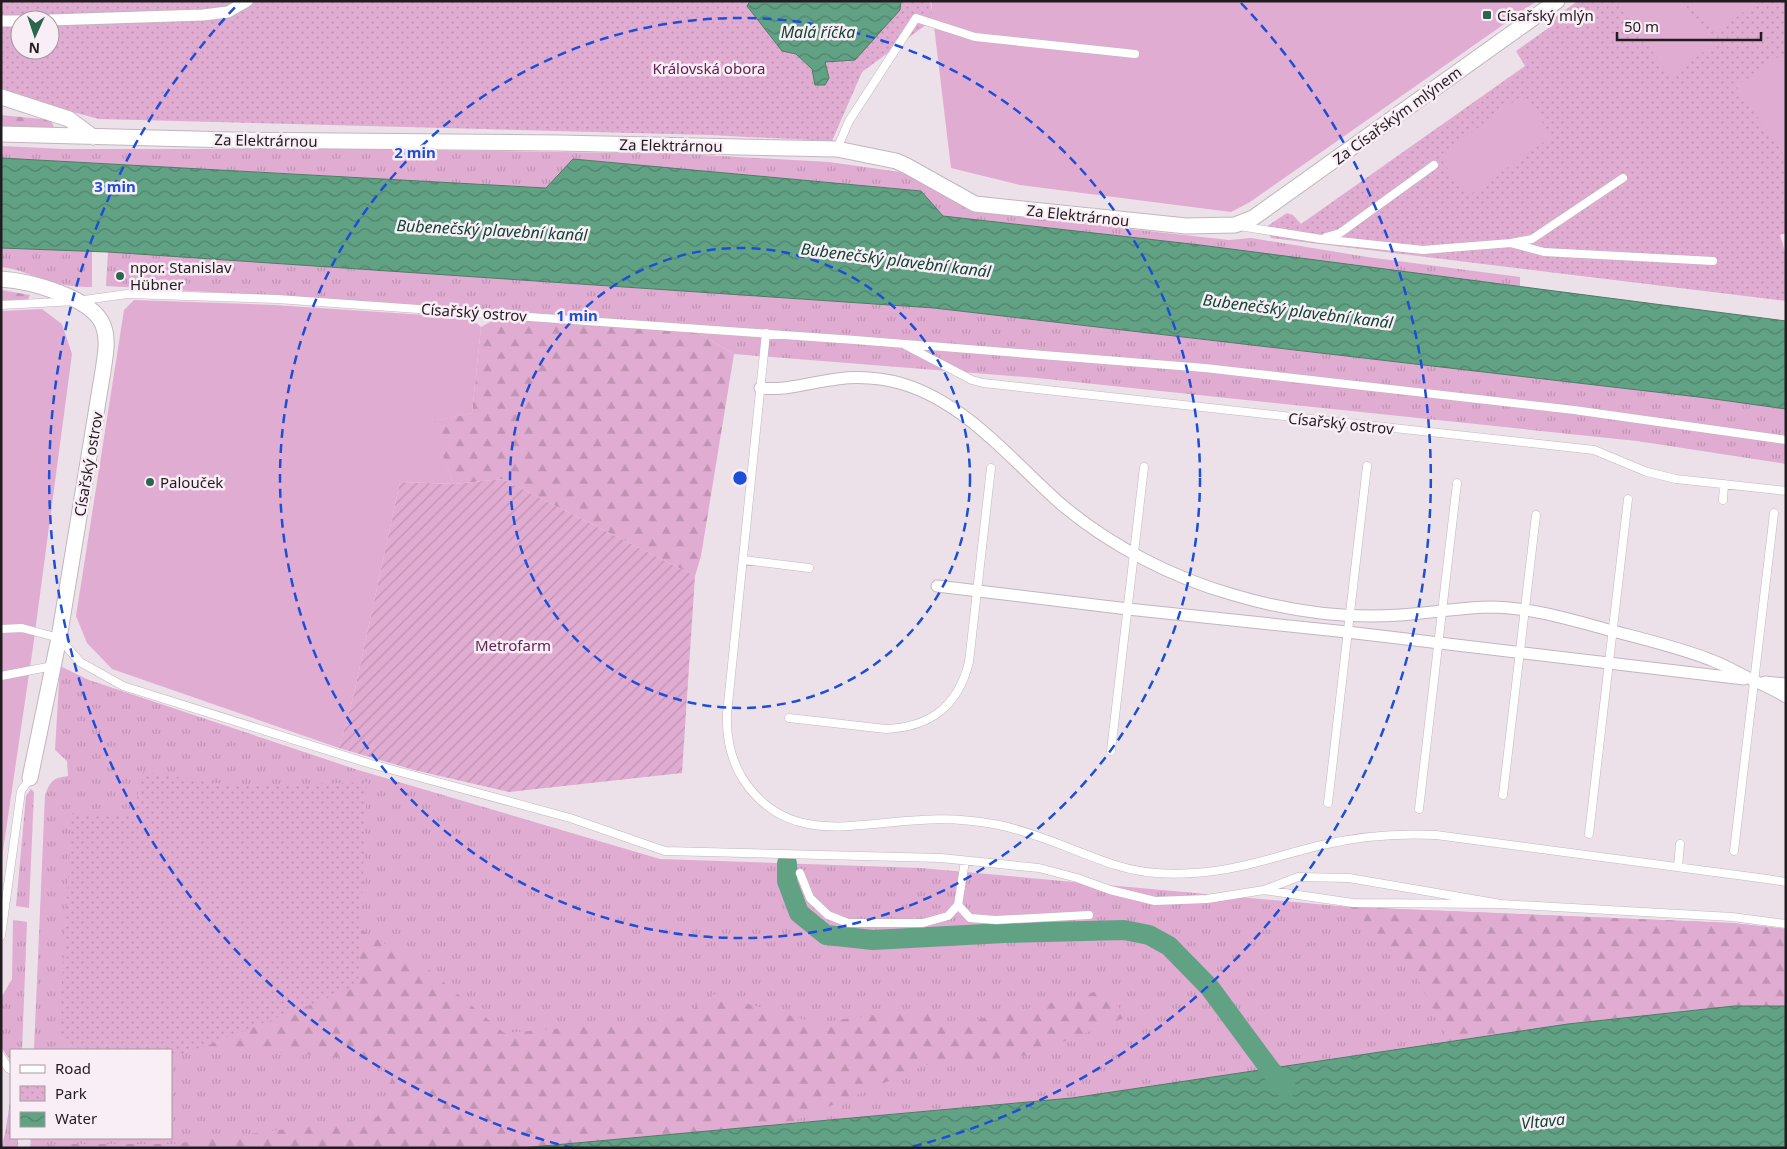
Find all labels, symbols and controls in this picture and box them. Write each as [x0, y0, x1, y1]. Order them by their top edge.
place label: Císařský mlýn [1497, 5, 1594, 25]
marker: Císařský mlýn [1481, 9, 1493, 21]
north arrow [10, 10, 60, 60]
scale bar [1617, 10, 1761, 42]
text: 50 m [1624, 16, 1659, 36]
water label: Malá říčka [781, 21, 855, 43]
text: N [28, 39, 40, 58]
park label: Královská obora [652, 58, 766, 78]
street label: Za Císařským mlýnem [1329, 62, 1465, 168]
street label: Za Elektrárnou [214, 129, 318, 151]
street label: Za Elektrárnou [619, 134, 723, 156]
text: 2 min [394, 142, 436, 162]
text: 3 min [94, 176, 136, 196]
street label: Za Elektrárnou [1026, 200, 1130, 230]
water label: Bubenečský plavební kanál [396, 214, 589, 246]
water label: Bubenečský plavební kanál [800, 237, 993, 283]
place label: npor. Stanislav Hübner [130, 257, 232, 294]
marker: npor. Stanislav Hübner [114, 270, 126, 282]
water label: Bubenečský plavební kanál [1202, 288, 1395, 334]
street label: Císařský ostrov [421, 298, 528, 326]
text: 1 min [556, 305, 598, 325]
street label: Císařský ostrov [1287, 408, 1395, 439]
street label: Císařský ostrov [69, 410, 107, 518]
centre of rings [731, 469, 749, 487]
place label: Palouček [160, 472, 223, 492]
marker: Palouček [144, 476, 156, 488]
park label: Metrofarm [475, 635, 551, 655]
legend [10, 1049, 172, 1139]
text: Road [55, 1058, 91, 1078]
text: Park [55, 1083, 87, 1103]
text: Water [55, 1108, 97, 1128]
water label: Vltava [1520, 1108, 1566, 1134]

